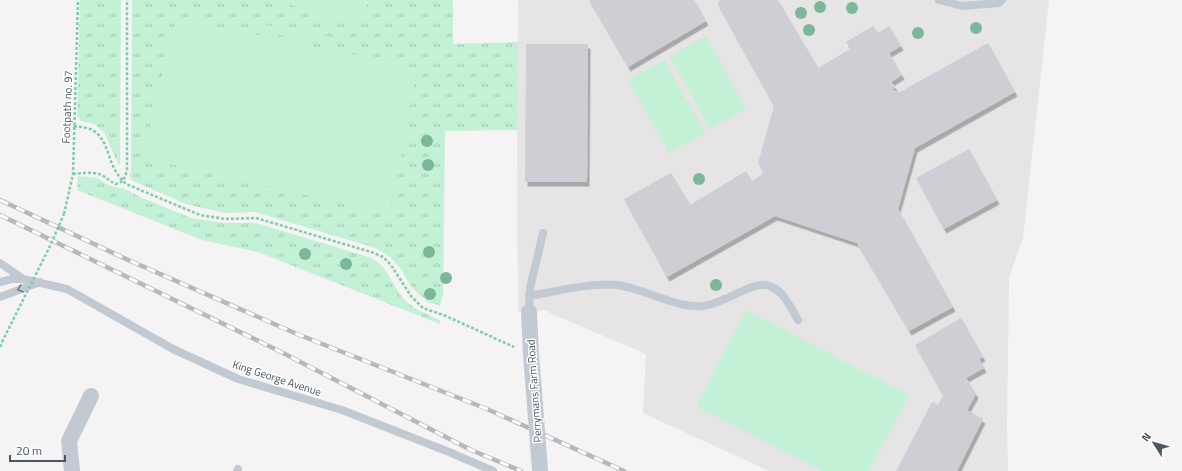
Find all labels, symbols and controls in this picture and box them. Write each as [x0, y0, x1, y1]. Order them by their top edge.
street label: Footpath no. 97 [58, 70, 76, 144]
one-way arrow [17, 284, 24, 293]
street label: Perrymans Farm Road [522, 339, 546, 443]
street label: King George Avenue [231, 356, 324, 400]
north arrow [1134, 423, 1174, 463]
text: N [1137, 429, 1155, 445]
scale bar [10, 437, 65, 463]
text: 20 m [16, 441, 42, 460]

